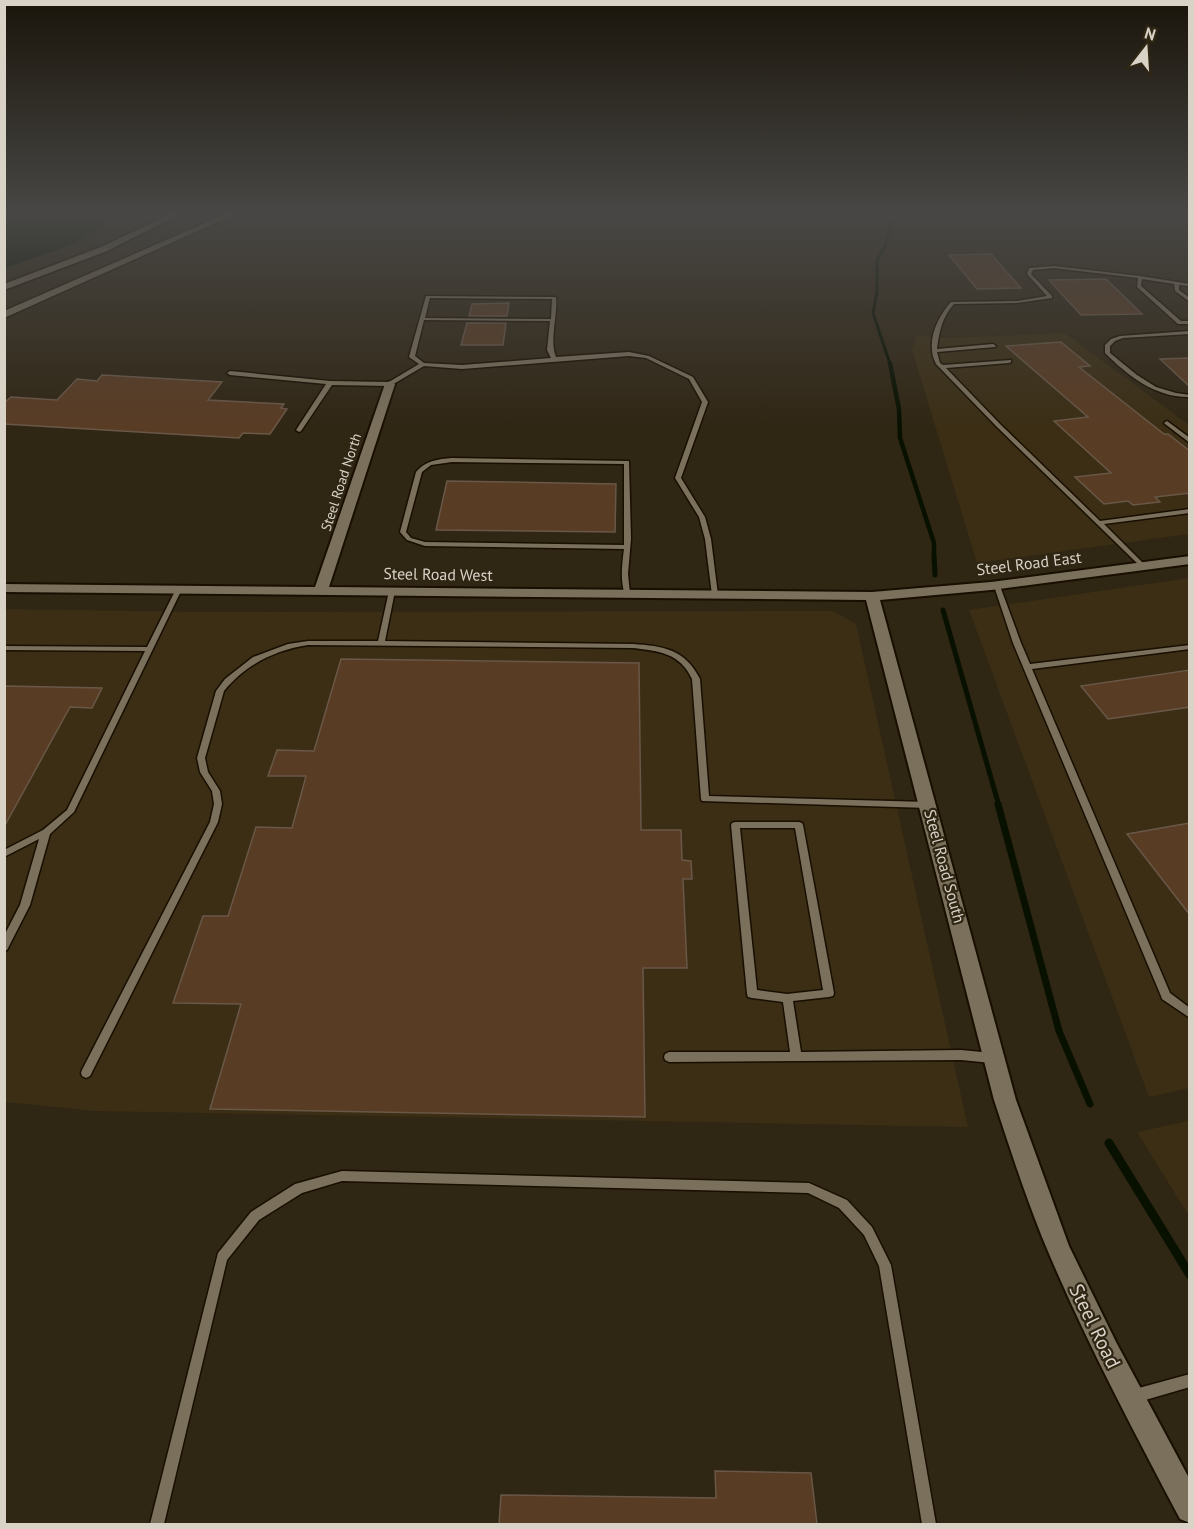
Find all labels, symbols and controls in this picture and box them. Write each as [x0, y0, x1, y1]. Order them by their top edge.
north arrow [1116, 18, 1176, 78]
text: N [1142, 23, 1158, 45]
street label: Steel Road North [317, 431, 365, 533]
street label: Steel Road East [975, 547, 1083, 579]
street label: Steel Road West [383, 563, 493, 585]
street label: Steel Road South [920, 807, 970, 925]
street label: Steel Road [1063, 1279, 1127, 1373]

